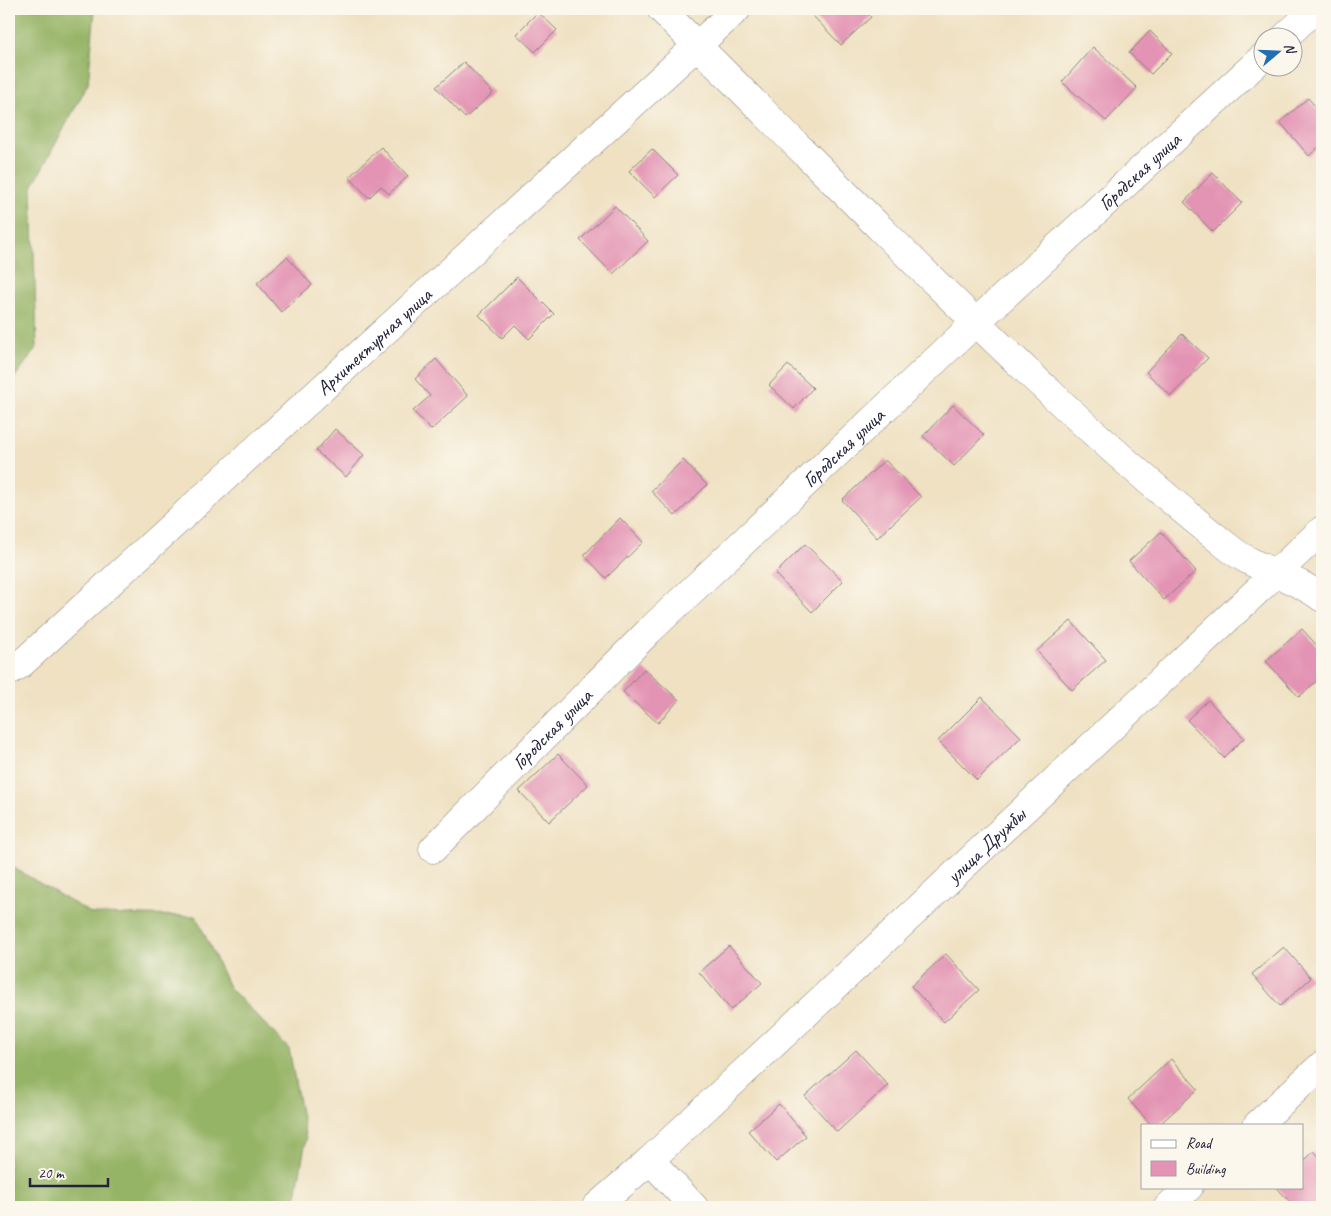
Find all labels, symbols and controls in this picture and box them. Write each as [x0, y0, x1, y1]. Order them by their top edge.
north arrow [1254, 28, 1304, 78]
text: N [1280, 41, 1300, 57]
street label: Городская улица [1093, 126, 1187, 216]
street label: Архитектурная улица [311, 281, 438, 400]
street label: Городская улица [797, 402, 890, 492]
street label: Городская улица [507, 682, 598, 775]
street label: улица Дружбы [941, 801, 1032, 889]
legend [1141, 1124, 1304, 1188]
text: Road [1186, 1134, 1213, 1153]
scale bar [30, 1156, 108, 1188]
text: Building [1186, 1160, 1226, 1179]
text: 20 m [38, 1164, 65, 1183]

